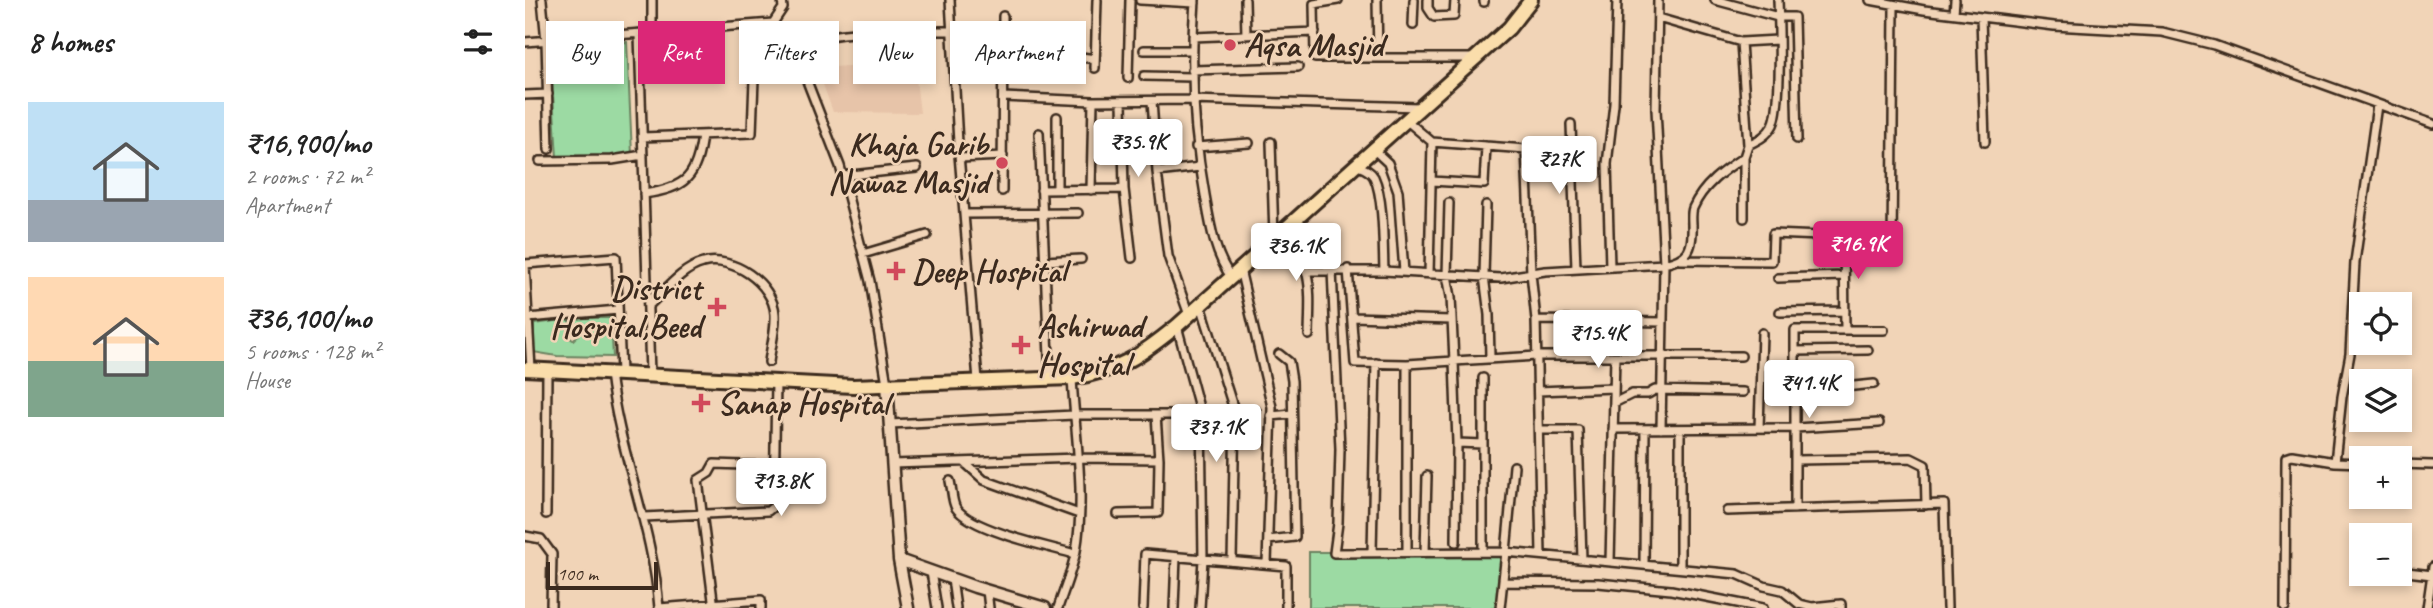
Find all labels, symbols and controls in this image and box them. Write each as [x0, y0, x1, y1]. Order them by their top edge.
chip: Buy [546, 21, 624, 84]
chip: Rent [638, 21, 725, 84]
chip: Filters [739, 21, 839, 84]
chip: New [853, 21, 936, 84]
chip: Apartment [950, 21, 1086, 84]
text: 8 homes [28, 23, 113, 61]
icon: filters [459, 23, 497, 61]
place label: Aqsa Masjid [1244, 24, 1389, 66]
marker: Aqsa Masjid [1222, 37, 1238, 53]
pin: ₹35.9K [1081, 120, 1195, 179]
place label: Khaja Garib Nawaz Masjid [828, 123, 994, 203]
text: ₹16,900/mo [245, 124, 371, 162]
text: ₹35.9K [1110, 127, 1167, 156]
icon: home [84, 130, 168, 214]
pin: ₹27K [1518, 136, 1600, 196]
text: ₹27K [1538, 144, 1580, 173]
marker: Khaja Garib Nawaz Masjid [994, 155, 1010, 171]
text: 2 rooms · 72 m² [245, 162, 369, 191]
text: Apartment [245, 191, 330, 220]
pin: ₹16.9K [1801, 222, 1915, 281]
pin: ₹36.1K [1239, 224, 1353, 283]
text: ₹16.9K [1829, 229, 1887, 258]
text: ₹36.1K [1267, 231, 1325, 260]
place label: Deep Hospital [912, 250, 1072, 292]
marker: Deep Hospital [886, 261, 906, 281]
place label: District Hospital,Beed [550, 267, 707, 347]
map controls [2349, 292, 2412, 586]
button: locate [2349, 292, 2412, 355]
marker: District Hospital,Beed [707, 297, 727, 317]
text: ₹36,100/mo [245, 299, 371, 337]
icon: home [84, 305, 168, 389]
place label: Ashirwad Hospital [1037, 305, 1148, 385]
pin: ₹15.4K [1541, 310, 1655, 370]
text: ₹15.4K [1569, 318, 1627, 347]
marker: Ashirwad Hospital [1011, 335, 1031, 355]
text: 5 rooms · 128 m² [245, 337, 380, 366]
pin: ₹41.4K [1752, 360, 1866, 420]
text: House [245, 366, 290, 395]
text: ₹41.4K [1780, 368, 1838, 397]
button: layers [2349, 369, 2412, 432]
place label: Sanap Hospital [717, 382, 895, 424]
marker: Sanap Hospital [691, 393, 711, 413]
pin: ₹37.1K [1159, 405, 1273, 464]
text: ₹37.1K [1187, 412, 1245, 441]
button: + [2349, 446, 2412, 509]
pin: ₹13.8K [724, 458, 838, 518]
text: ₹13.8K [752, 466, 810, 495]
button: − [2349, 523, 2412, 586]
scale bar [546, 559, 658, 591]
text: 100 m [557, 562, 598, 586]

